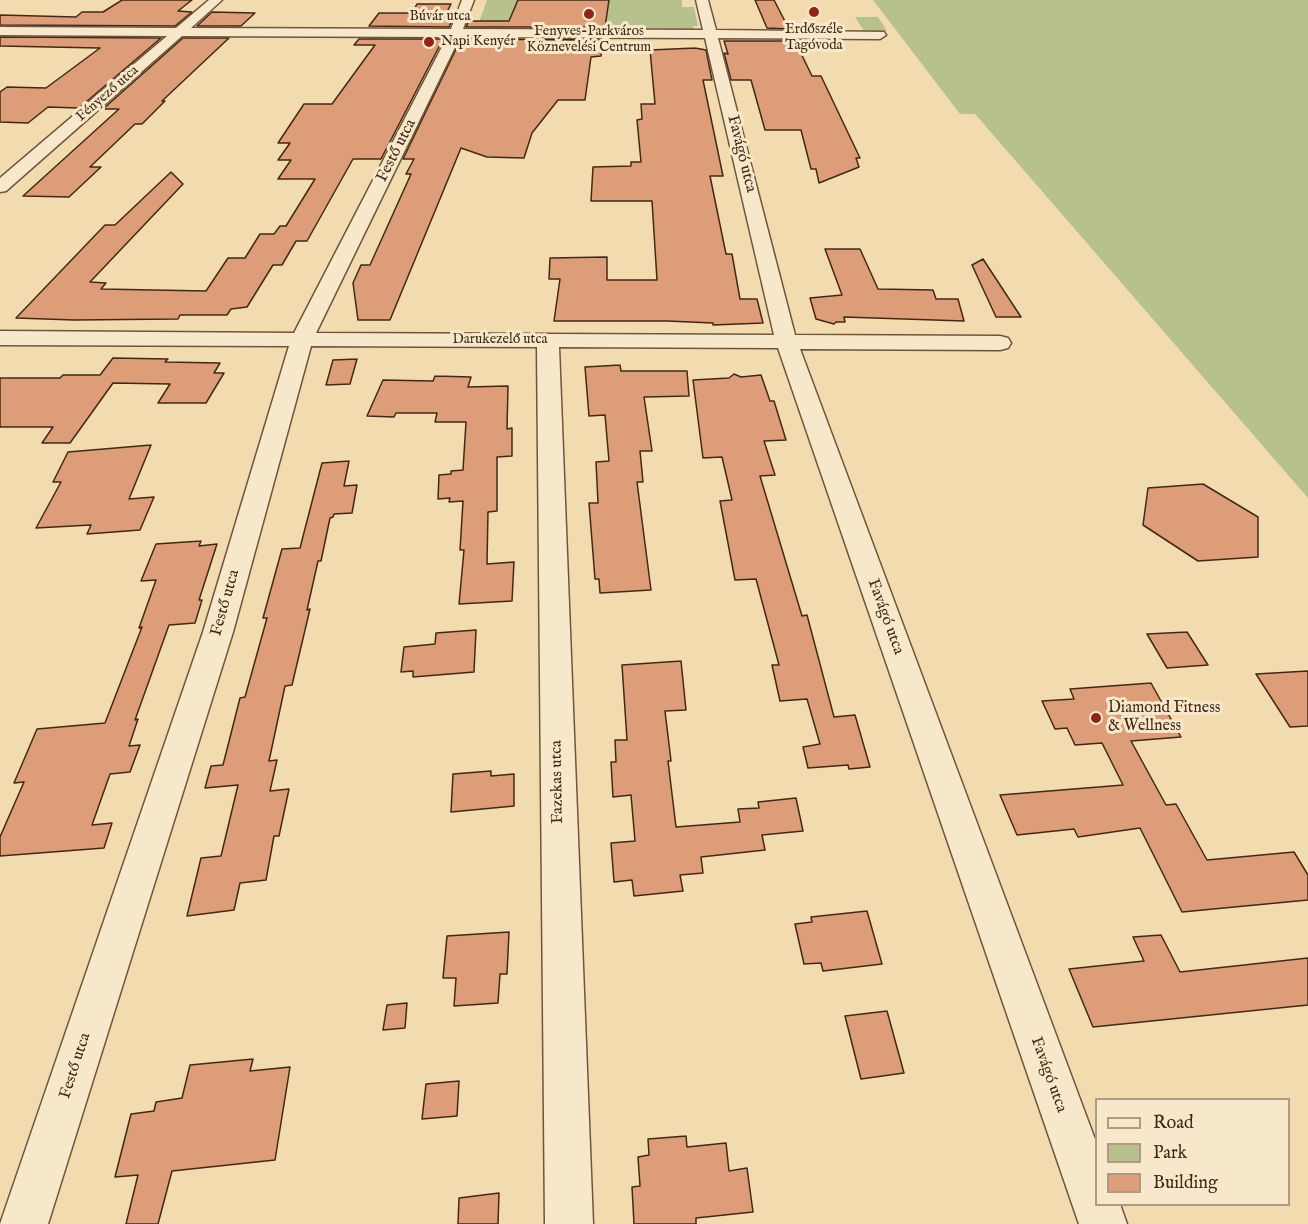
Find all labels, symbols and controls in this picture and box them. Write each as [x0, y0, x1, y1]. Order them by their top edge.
marker: Erdőszéle Tagóvoda [807, 5, 821, 19]
marker: Fenyves-Parkváros Köznevelési Centrum [582, 7, 596, 21]
street label: Búvár utca [409, 9, 471, 25]
place label: Erdőszéle Tagóvoda [785, 22, 843, 54]
place label: Fenyves-Parkváros Köznevelési Centrum [527, 24, 651, 56]
place label: Napi Kenyér [441, 34, 515, 50]
marker: Napi Kenyér [422, 35, 436, 49]
street label: Fényező utca [73, 62, 143, 126]
street label: Favágó utca [722, 113, 760, 195]
street label: Festő utca [373, 116, 421, 186]
street label: Darukezelő utca [453, 332, 547, 348]
street label: Festő utca [207, 568, 245, 638]
street label: Favágó utca [862, 577, 908, 657]
place label: Diamond Fitness & Wellness [1108, 699, 1220, 737]
marker: Diamond Fitness & Wellness [1089, 711, 1103, 725]
street label: Fazekas utca [548, 740, 568, 824]
street label: Festő utca [56, 1031, 96, 1101]
street label: Favágó utca [1025, 1035, 1071, 1115]
legend [1095, 1098, 1290, 1206]
text: Road [1153, 1112, 1194, 1135]
text: Park [1153, 1142, 1187, 1165]
text: Building [1153, 1172, 1218, 1195]

